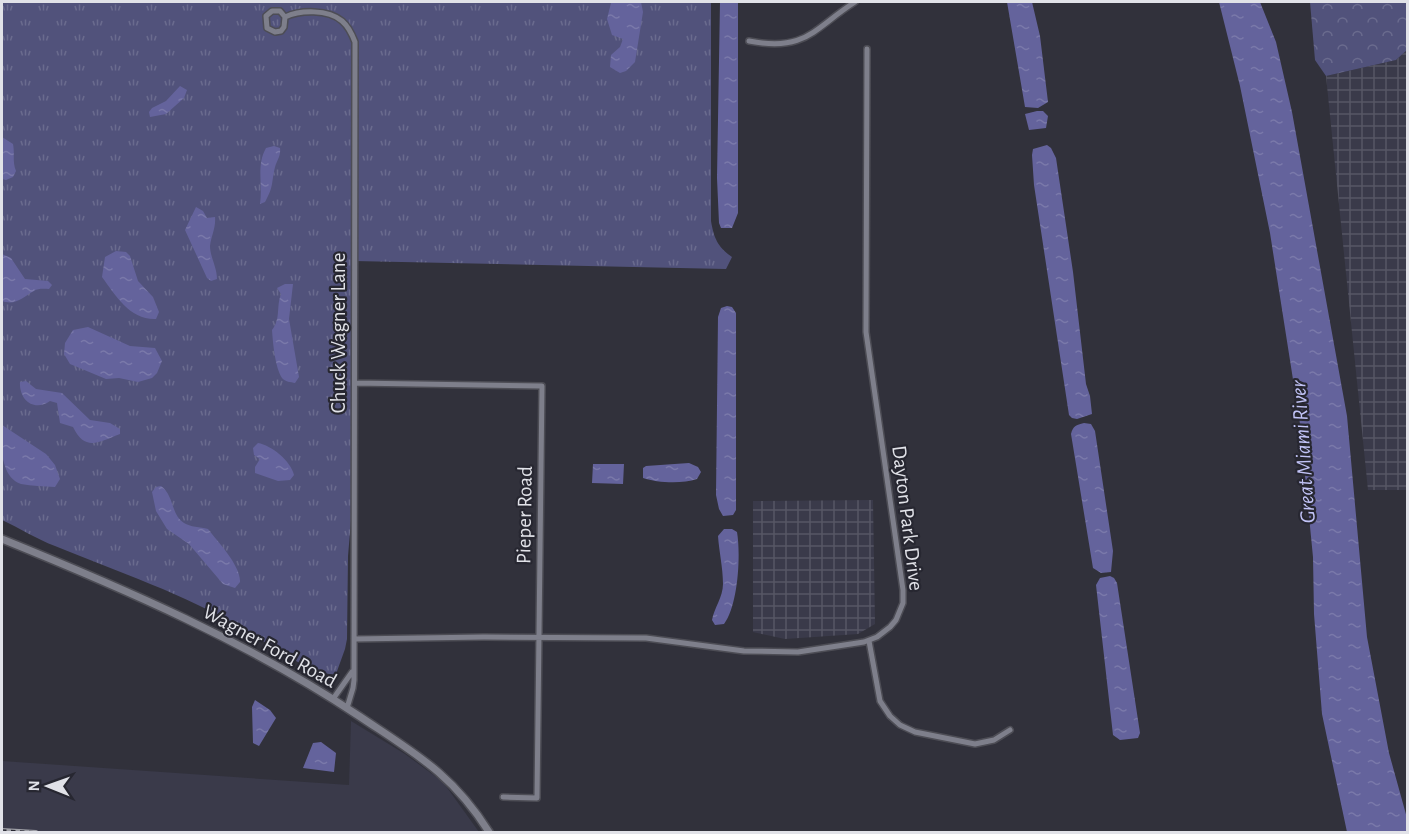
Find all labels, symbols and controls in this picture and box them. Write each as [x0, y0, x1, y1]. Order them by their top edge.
street label: Chuck Wagner Lane [328, 253, 349, 413]
water label: Great Miami River [1287, 379, 1319, 524]
street label: Dayton Park Drive [888, 444, 927, 592]
street label: Pieper Road [513, 466, 536, 564]
street label: Wagner Ford Road [199, 601, 340, 692]
north arrow [18, 756, 78, 816]
text: N [26, 780, 42, 791]

